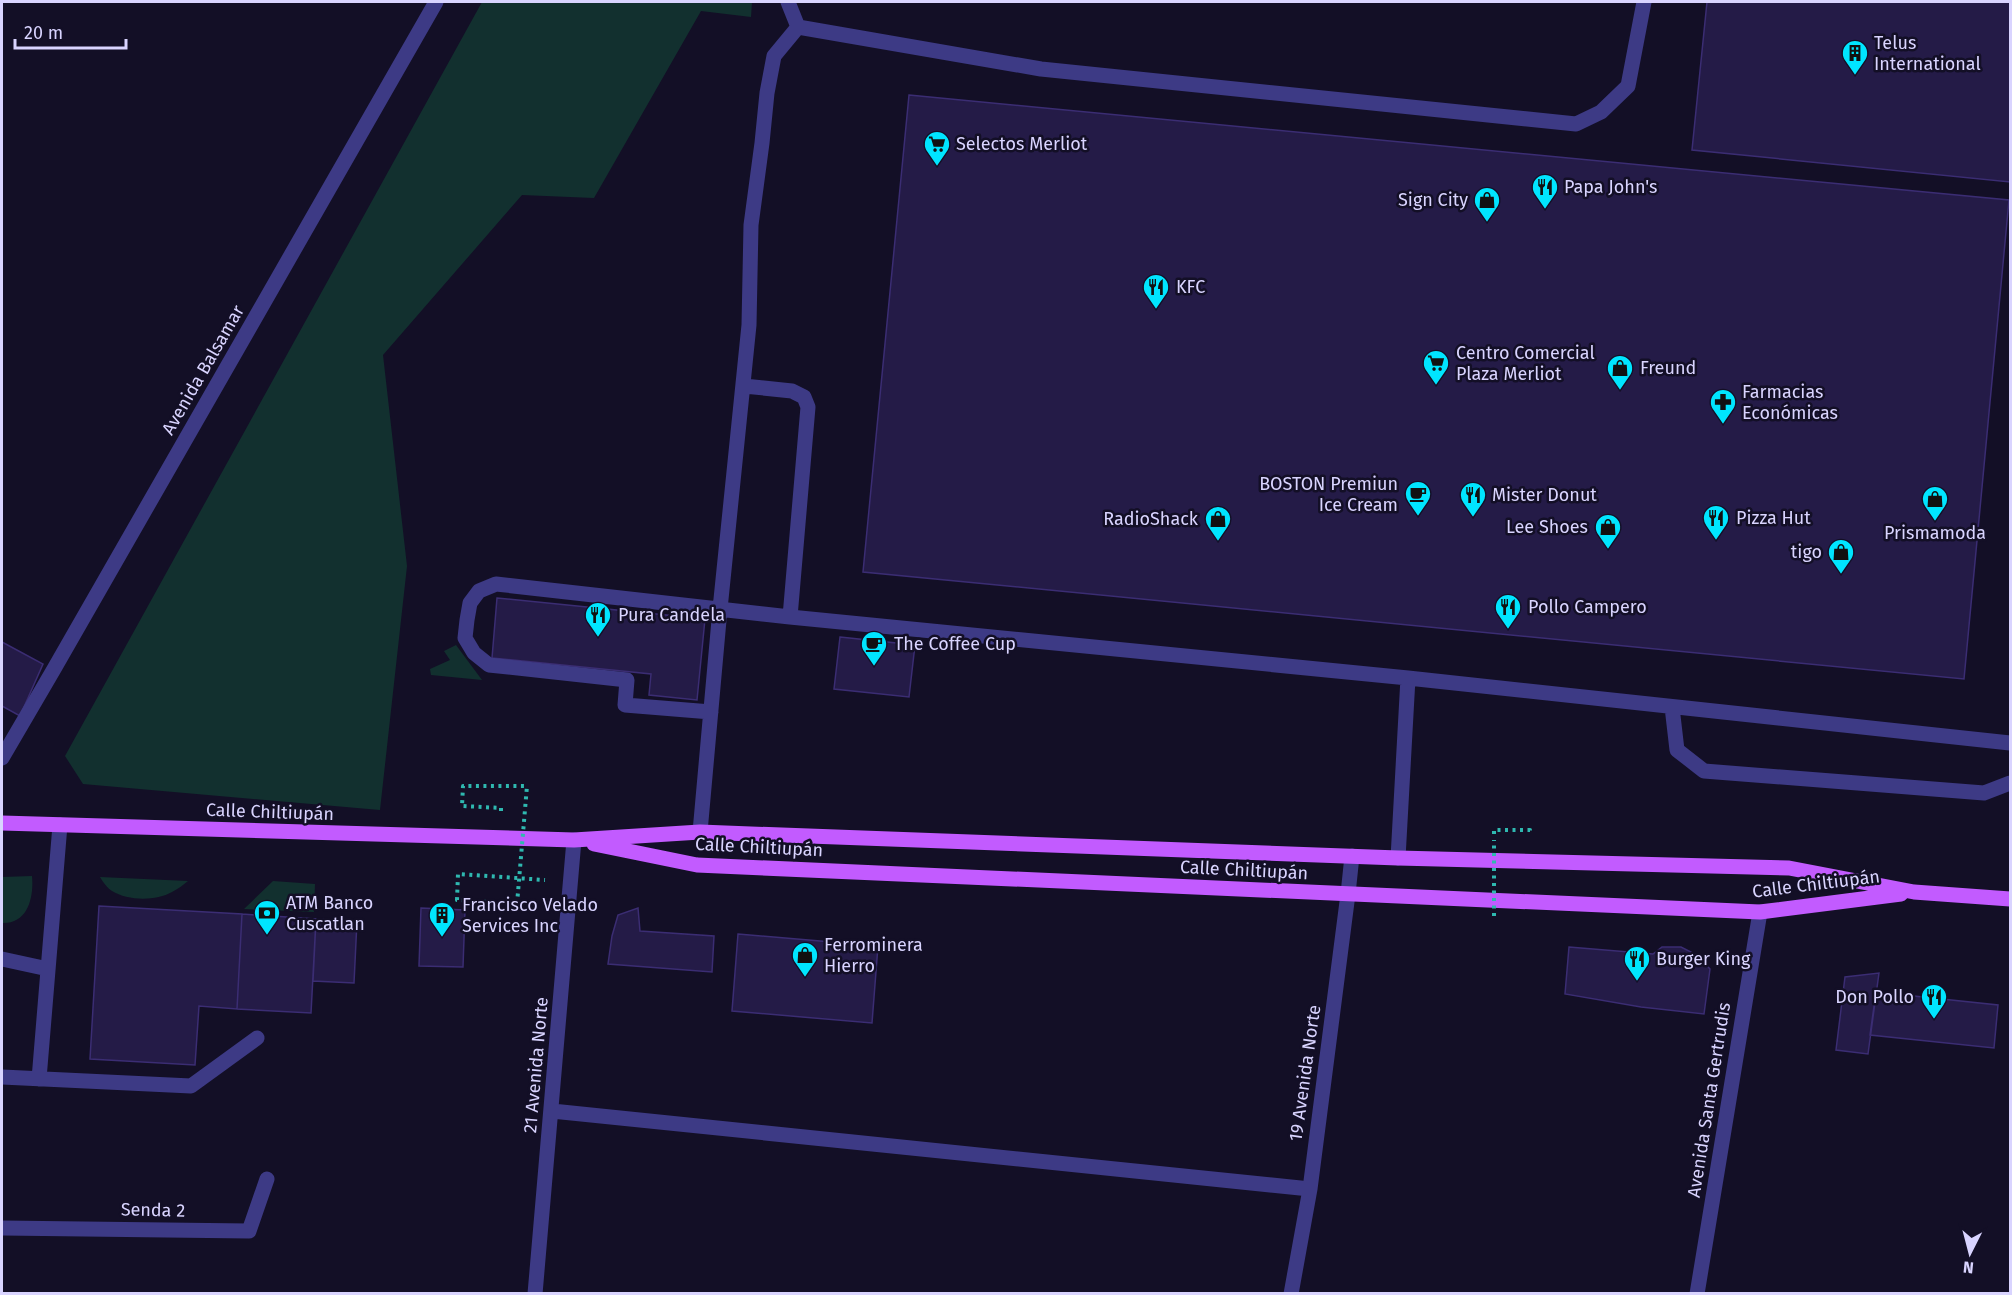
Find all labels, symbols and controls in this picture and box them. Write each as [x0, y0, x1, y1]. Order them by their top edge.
scale bar [15, 12, 126, 50]
text: 20 m [24, 22, 63, 44]
place label: Telus International [1874, 32, 1981, 75]
building icon: Telus International [1840, 38, 1870, 76]
supermarket icon: Selectos Merliot [922, 129, 952, 167]
place label: Selectos Merliot [956, 133, 1088, 155]
restaurant icon: Papa John's [1530, 172, 1560, 210]
place label: Papa John's [1564, 176, 1657, 198]
shop icon: Sign City [1472, 185, 1502, 223]
place label: Sign City [1398, 189, 1468, 211]
restaurant icon: KFC [1141, 272, 1171, 310]
place label: KFC [1176, 276, 1205, 298]
street label: Avenida Balsamar [157, 301, 249, 439]
place label: Centro Comercial Plaza Merliot [1456, 342, 1595, 385]
supermarket icon: Centro Comercial Plaza Merliot [1421, 348, 1451, 386]
shop icon: Freund [1605, 353, 1635, 391]
place label: Freund [1640, 357, 1696, 379]
place label: Farmacias Económicas [1742, 381, 1838, 424]
pharmacy icon: Farmacias Económicas [1708, 387, 1738, 425]
place label: BOSTON Premiun Ice Cream [1259, 473, 1398, 516]
cafe icon: BOSTON Premiun Ice Cream [1403, 479, 1433, 517]
restaurant icon: Mister Donut [1458, 480, 1488, 518]
place label: Mister Donut [1492, 484, 1597, 506]
shop icon: Prismamoda [1920, 484, 1950, 522]
restaurant icon: Pizza Hut [1701, 503, 1731, 541]
shop icon: RadioShack [1203, 504, 1233, 542]
place label: Pizza Hut [1736, 507, 1811, 529]
place label: RadioShack [1103, 508, 1199, 530]
shop icon: Lee Shoes [1593, 512, 1623, 550]
place label: Lee Shoes [1506, 516, 1588, 538]
place label: Prismamoda [1884, 522, 1986, 544]
shop icon: tigo [1826, 537, 1856, 575]
place label: tigo [1791, 541, 1822, 563]
restaurant icon: Pollo Campero [1493, 592, 1523, 630]
place label: Pollo Campero [1528, 596, 1647, 618]
restaurant icon: Pura Candela [583, 600, 613, 638]
place label: Pura Candela [618, 604, 725, 626]
cafe icon: The Coffee Cup [859, 629, 889, 667]
place label: The Coffee Cup [894, 633, 1016, 655]
street label: Calle Chiltiupán [206, 799, 334, 825]
street label: Calle Chiltiupán [694, 833, 824, 861]
street label: Calle Chiltiupán [1179, 856, 1309, 884]
street label: Calle Chiltiupán [1751, 865, 1881, 903]
place label: ATM Banco Cuscatlan [286, 892, 373, 935]
place label: Francisco Velado Services Inc [462, 894, 598, 937]
bank icon: ATM Banco Cuscatlan [252, 898, 282, 936]
building icon: Francisco Velado Services Inc [427, 900, 457, 938]
place label: Ferrominera Hierro [824, 934, 923, 977]
shop icon: Ferrominera Hierro [790, 940, 820, 978]
restaurant icon: Burger King [1622, 944, 1652, 982]
place label: Burger King [1656, 948, 1751, 970]
restaurant icon: Don Pollo [1919, 982, 1949, 1020]
place label: Don Pollo [1835, 986, 1914, 1008]
street label: 21 Avenida Norte [519, 996, 553, 1134]
street label: Avenida Santa Gertrudis [1683, 1001, 1735, 1199]
street label: 19 Avenida Norte [1285, 1003, 1325, 1143]
street label: Senda 2 [121, 1198, 185, 1222]
north arrow [1940, 1223, 2000, 1283]
text: N [1962, 1257, 1975, 1277]

